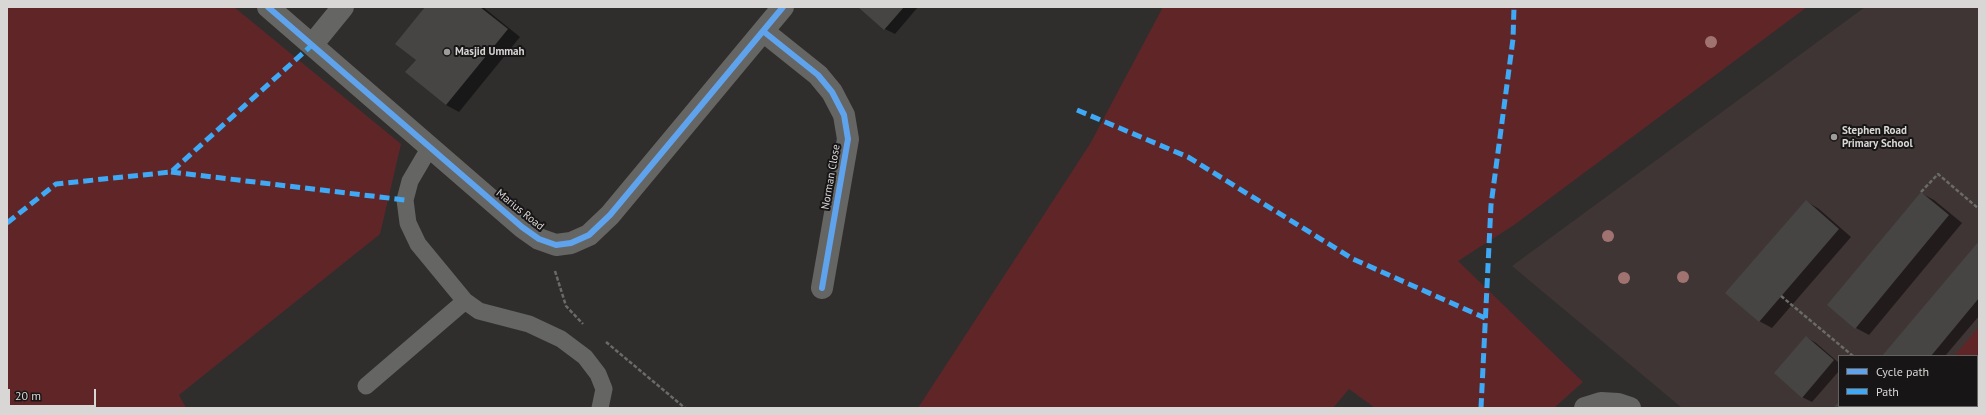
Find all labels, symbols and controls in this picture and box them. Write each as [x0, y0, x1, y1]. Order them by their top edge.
place label: Masjid Ummah [455, 45, 525, 59]
marker: Masjid Ummah [442, 47, 452, 57]
place label: Stephen Road Primary School [1842, 124, 1913, 150]
marker: Stephen Road Primary School [1829, 132, 1839, 142]
street label: Norman Close [819, 143, 843, 211]
street label: Marius Road [493, 187, 547, 233]
legend [1838, 355, 1978, 407]
text: Cycle path [1876, 364, 1929, 379]
scale bar [10, 381, 98, 407]
text: Path [1876, 384, 1899, 399]
text: 20 m [15, 388, 41, 403]

